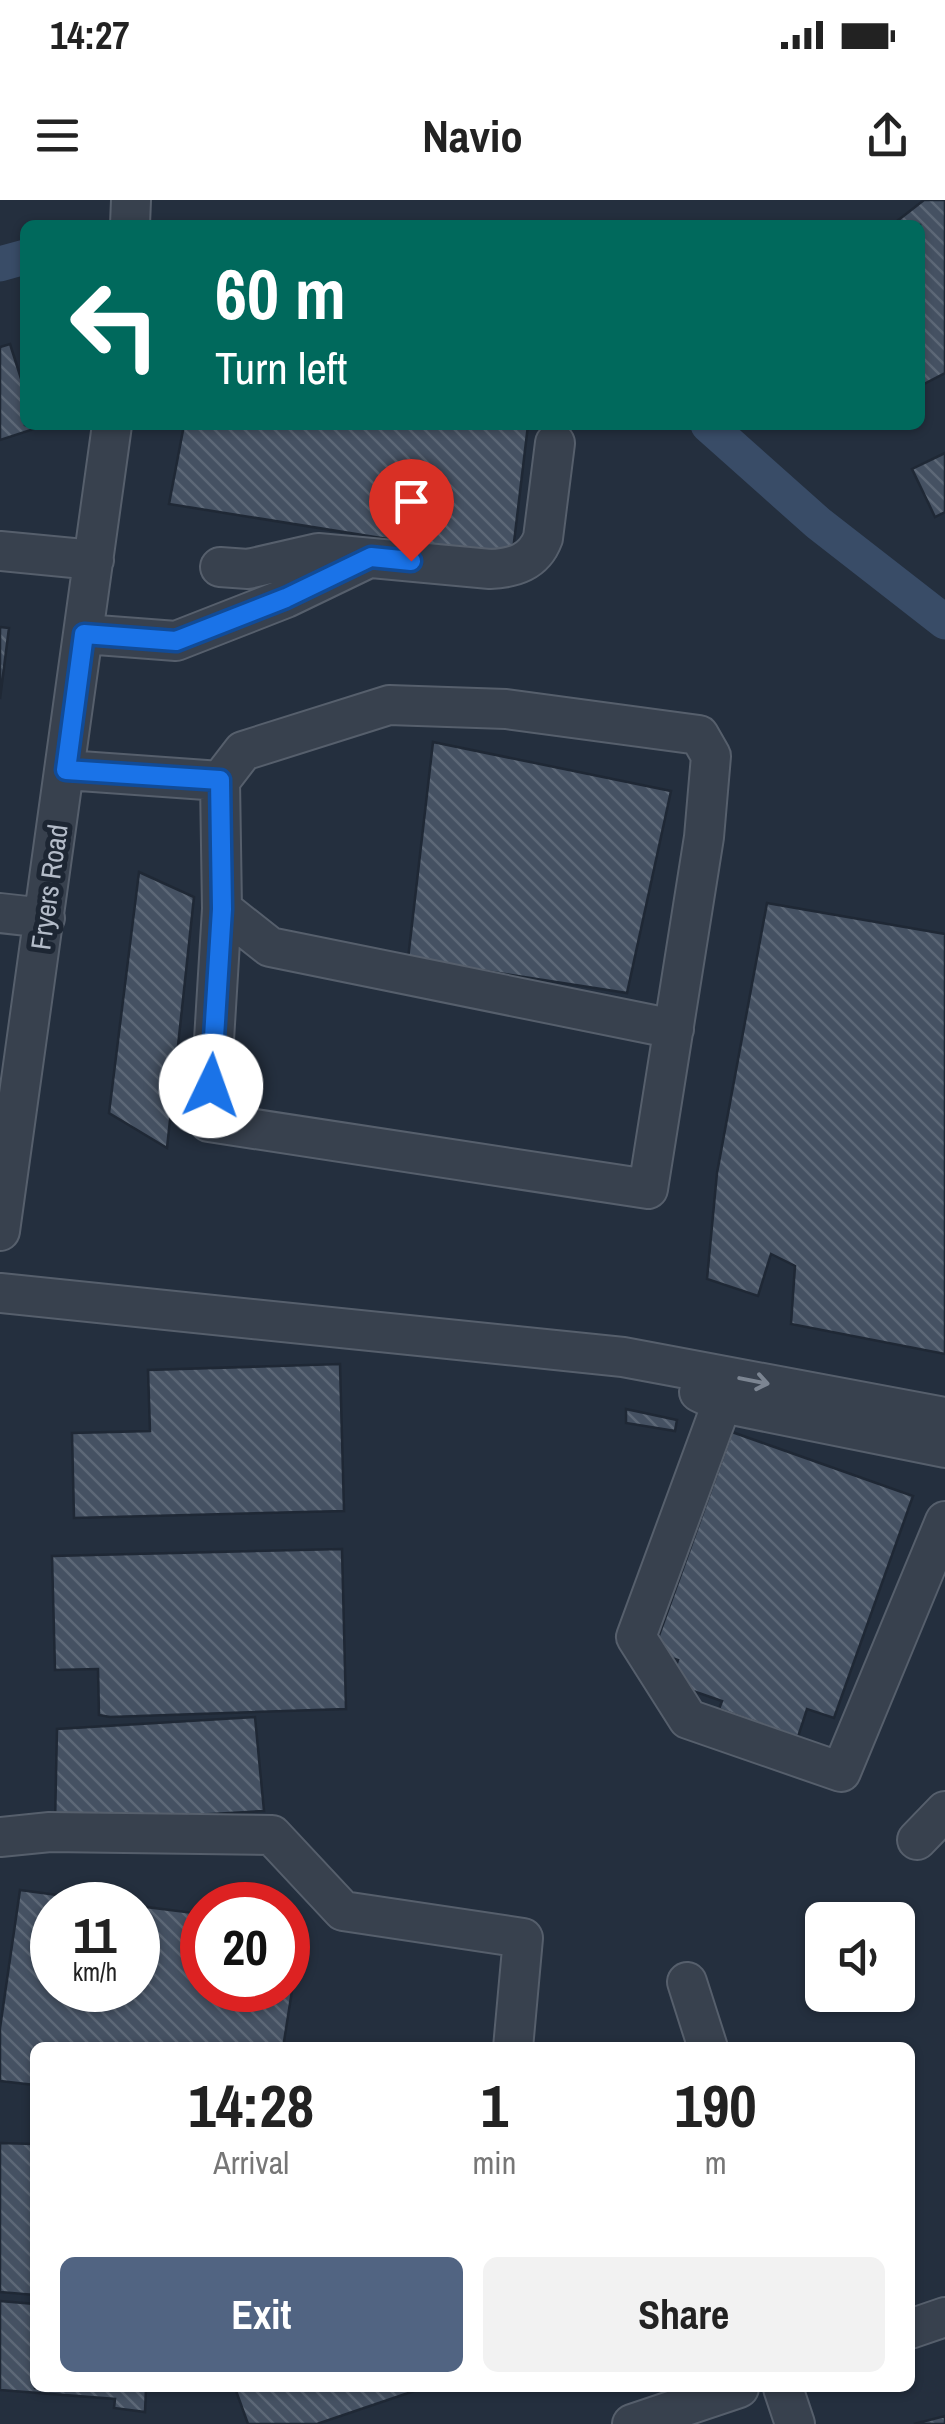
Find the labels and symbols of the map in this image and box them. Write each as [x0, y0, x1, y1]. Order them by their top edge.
pin [369, 459, 454, 562]
street label: Fryers Road [21, 822, 77, 952]
position arrow [159, 1034, 263, 1138]
one-way arrow [737, 1372, 769, 1391]
speed limit sign: 20 [180, 1882, 310, 2012]

